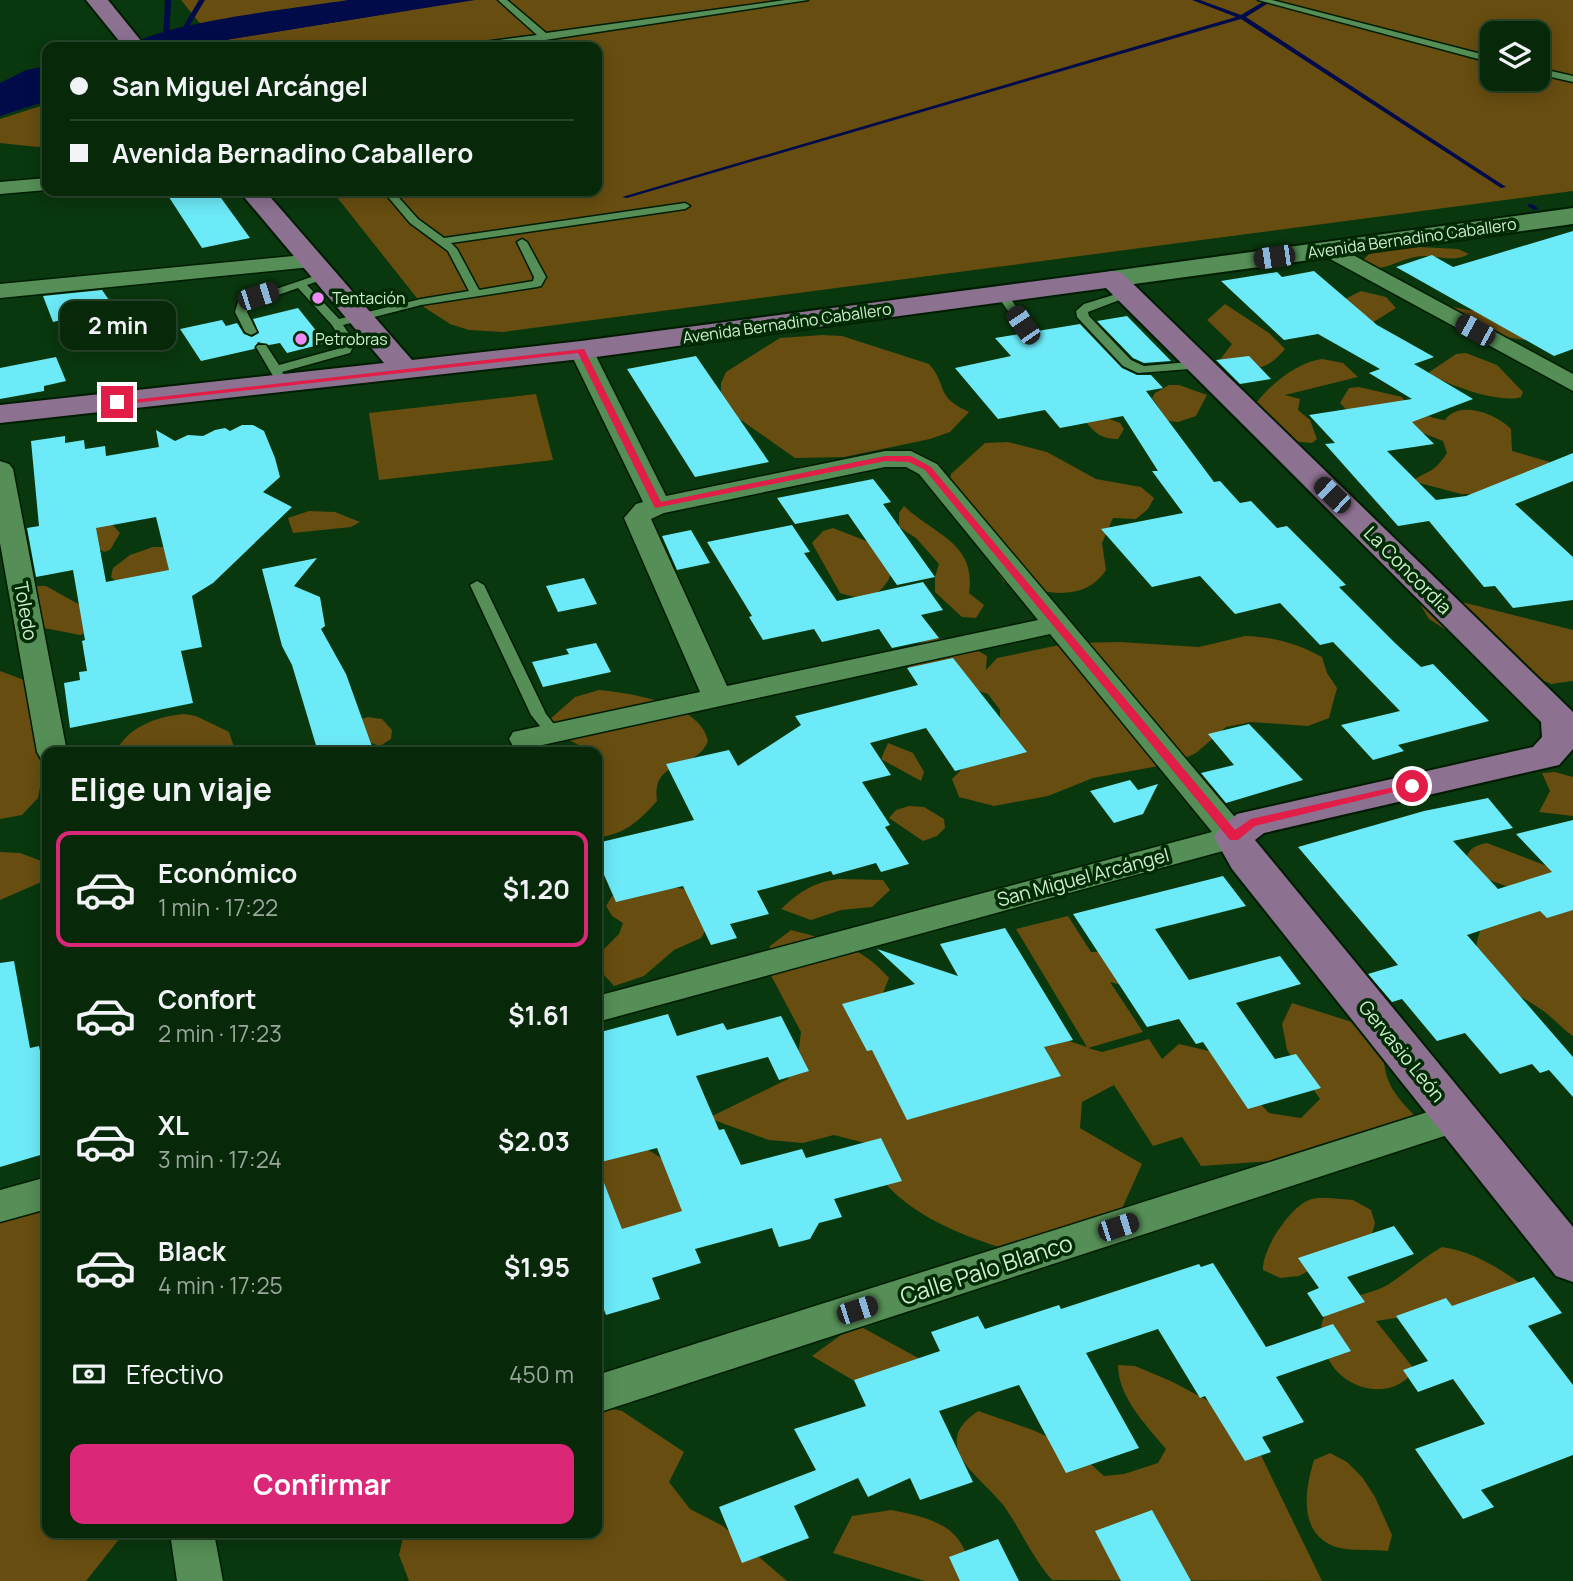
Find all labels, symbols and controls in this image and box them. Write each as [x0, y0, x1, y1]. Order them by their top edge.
map controls [1480, 21, 1550, 91]
button: layers [1480, 21, 1550, 91]
text: San Miguel Arcángel [112, 68, 368, 104]
text: Avenida Bernadino Caballero [112, 135, 473, 171]
street label: Avenida Bernadino Caballero [1306, 212, 1518, 264]
car [1252, 244, 1297, 270]
car [235, 280, 282, 312]
place label: Tentación [332, 287, 406, 309]
marker: Tentación [310, 290, 326, 306]
street label: Avenida Bernadino Caballero [681, 297, 893, 349]
callout: 2 min [59, 300, 175, 350]
car [1003, 302, 1044, 348]
text: 2 min [88, 309, 148, 341]
car [1452, 311, 1499, 349]
place label: Petrobras [315, 328, 388, 350]
marker: Petrobras [293, 331, 309, 347]
route end [101, 386, 133, 418]
car [1310, 473, 1355, 517]
street label: La Concordia [1358, 520, 1458, 620]
street label: Toledo [8, 580, 44, 642]
text: Elige un viaje [70, 767, 272, 811]
route start [1396, 770, 1428, 802]
street label: San Miguel Arcángel [994, 841, 1172, 913]
text: Económico [158, 855, 297, 891]
icon: car [74, 858, 137, 921]
text: $1.20 [503, 871, 570, 907]
text: 1 min · 17:22 [158, 891, 278, 923]
text: Confort [158, 981, 257, 1017]
icon: car [74, 984, 137, 1047]
street label: Gervasio León [1353, 995, 1451, 1107]
text: $1.61 [508, 997, 570, 1033]
text: 2 min · 17:23 [158, 1017, 282, 1049]
text: XL [158, 1107, 189, 1143]
icon: car [74, 1110, 137, 1173]
text: $2.03 [498, 1123, 570, 1159]
text: 3 min · 17:24 [158, 1143, 282, 1175]
car [1095, 1211, 1142, 1243]
street label: Calle Palo Blanco [896, 1226, 1076, 1312]
text: Black [158, 1233, 226, 1269]
icon: car [74, 1236, 137, 1299]
text: $1.95 [504, 1249, 570, 1285]
text: 4 min · 17:25 [158, 1269, 283, 1301]
car [834, 1294, 881, 1326]
icon: cash [70, 1355, 108, 1393]
text: Efectivo [126, 1356, 224, 1392]
text: 450 m [509, 1358, 574, 1390]
button: Confirmar [70, 1444, 574, 1524]

